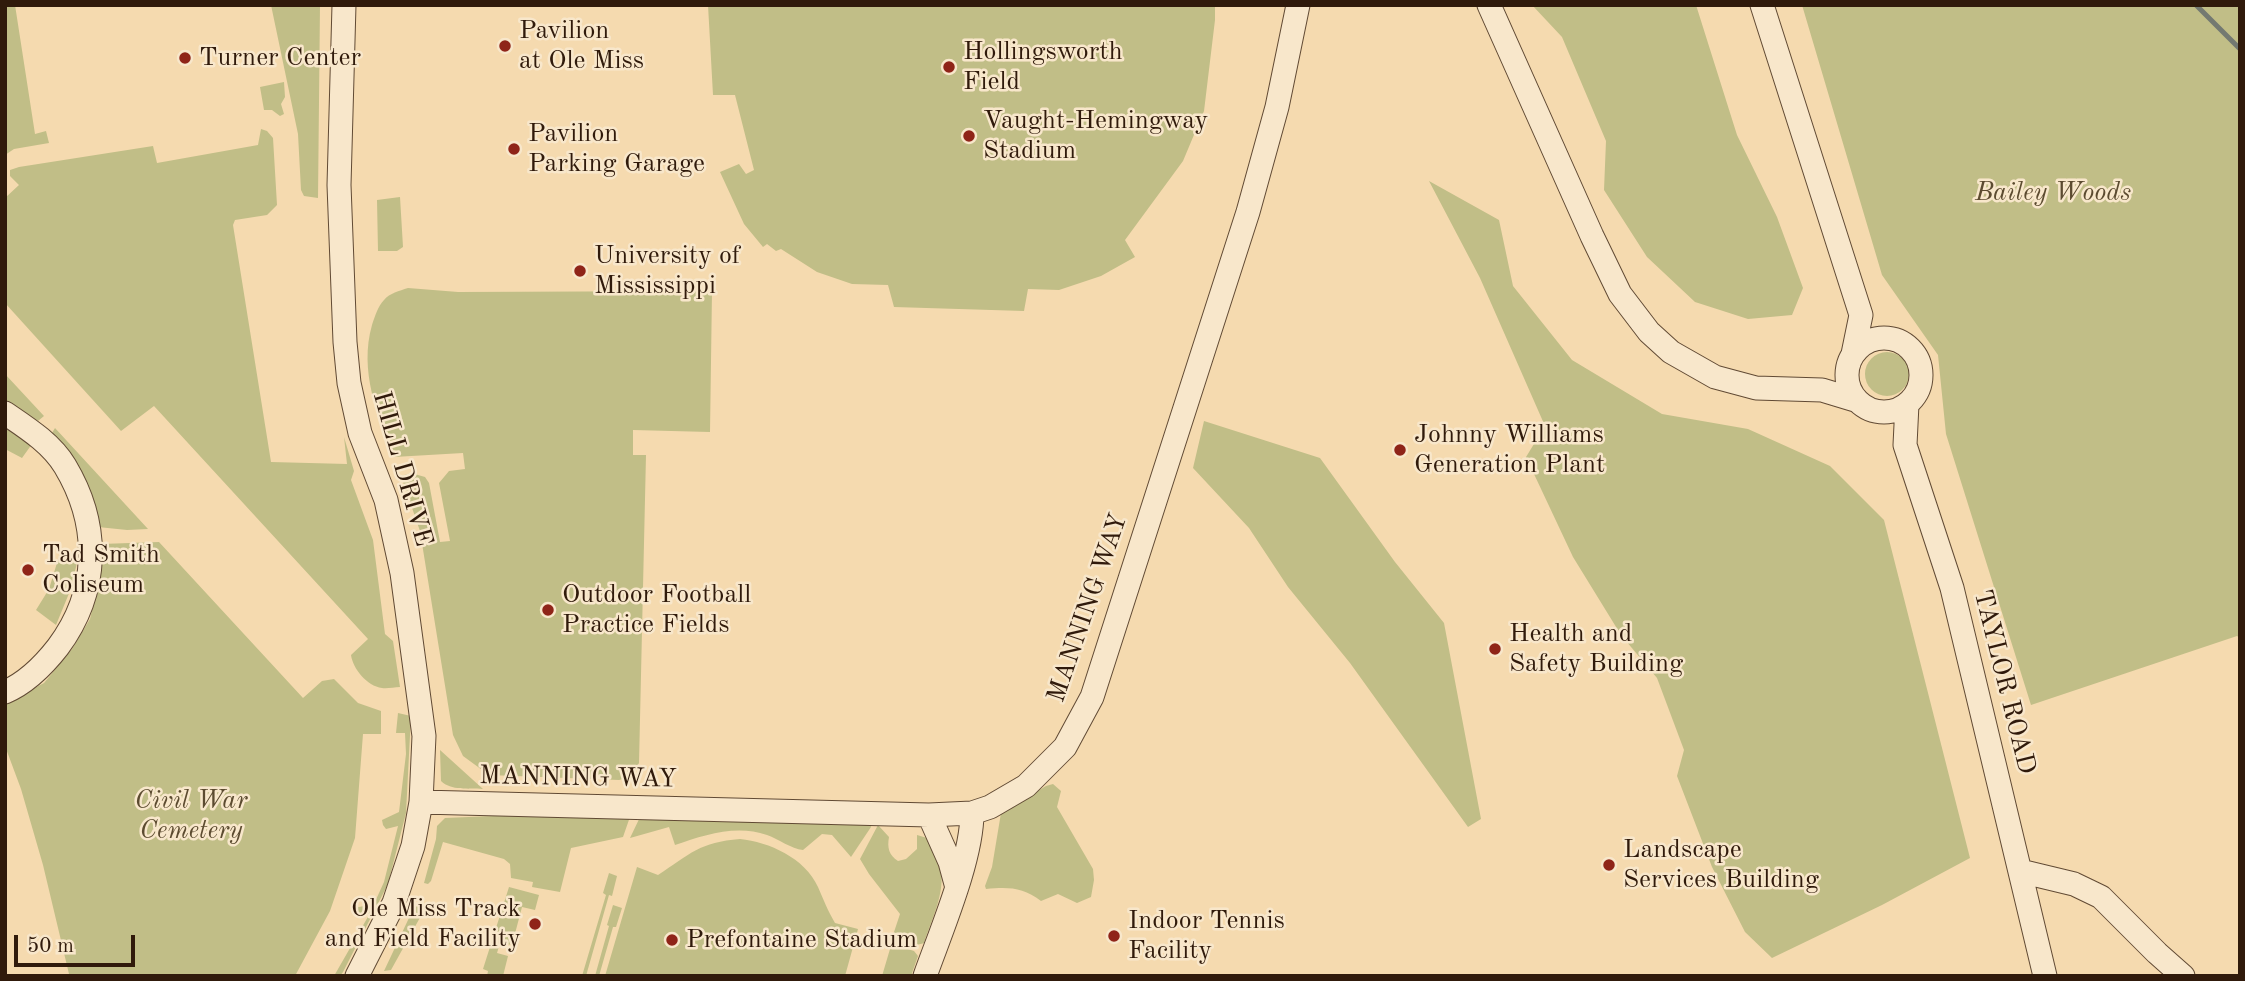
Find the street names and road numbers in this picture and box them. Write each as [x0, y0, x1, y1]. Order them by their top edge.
street label: HILL DRIVE [365, 388, 439, 550]
street label: MANNING WAY [1041, 509, 1135, 707]
street label: TAYLOR ROAD [1966, 586, 2042, 778]
street label: MANNING WAY [479, 761, 677, 795]

